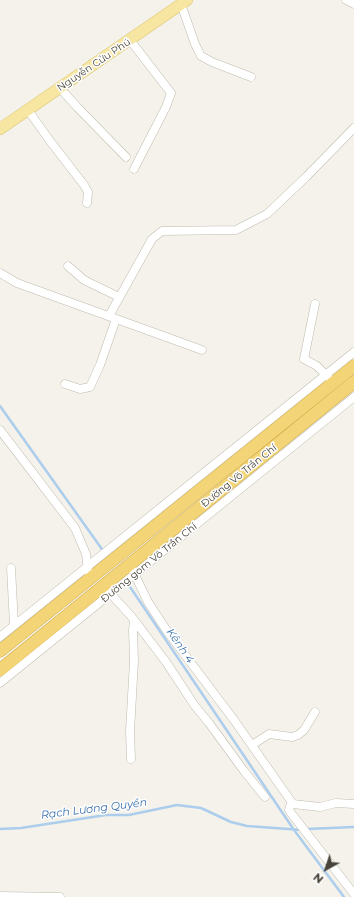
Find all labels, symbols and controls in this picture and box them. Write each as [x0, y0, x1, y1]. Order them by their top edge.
street label: Nguyễn Cửu Phú [55, 36, 133, 94]
street label: Đường Võ Trần Chí [199, 442, 279, 510]
street label: Đường gom Võ Trần Chí [99, 521, 199, 605]
water label: Kênh 4 [164, 626, 196, 666]
water label: Rạch Lương Quyền [40, 796, 148, 822]
north arrow [306, 849, 346, 889]
text: N [310, 870, 326, 886]

